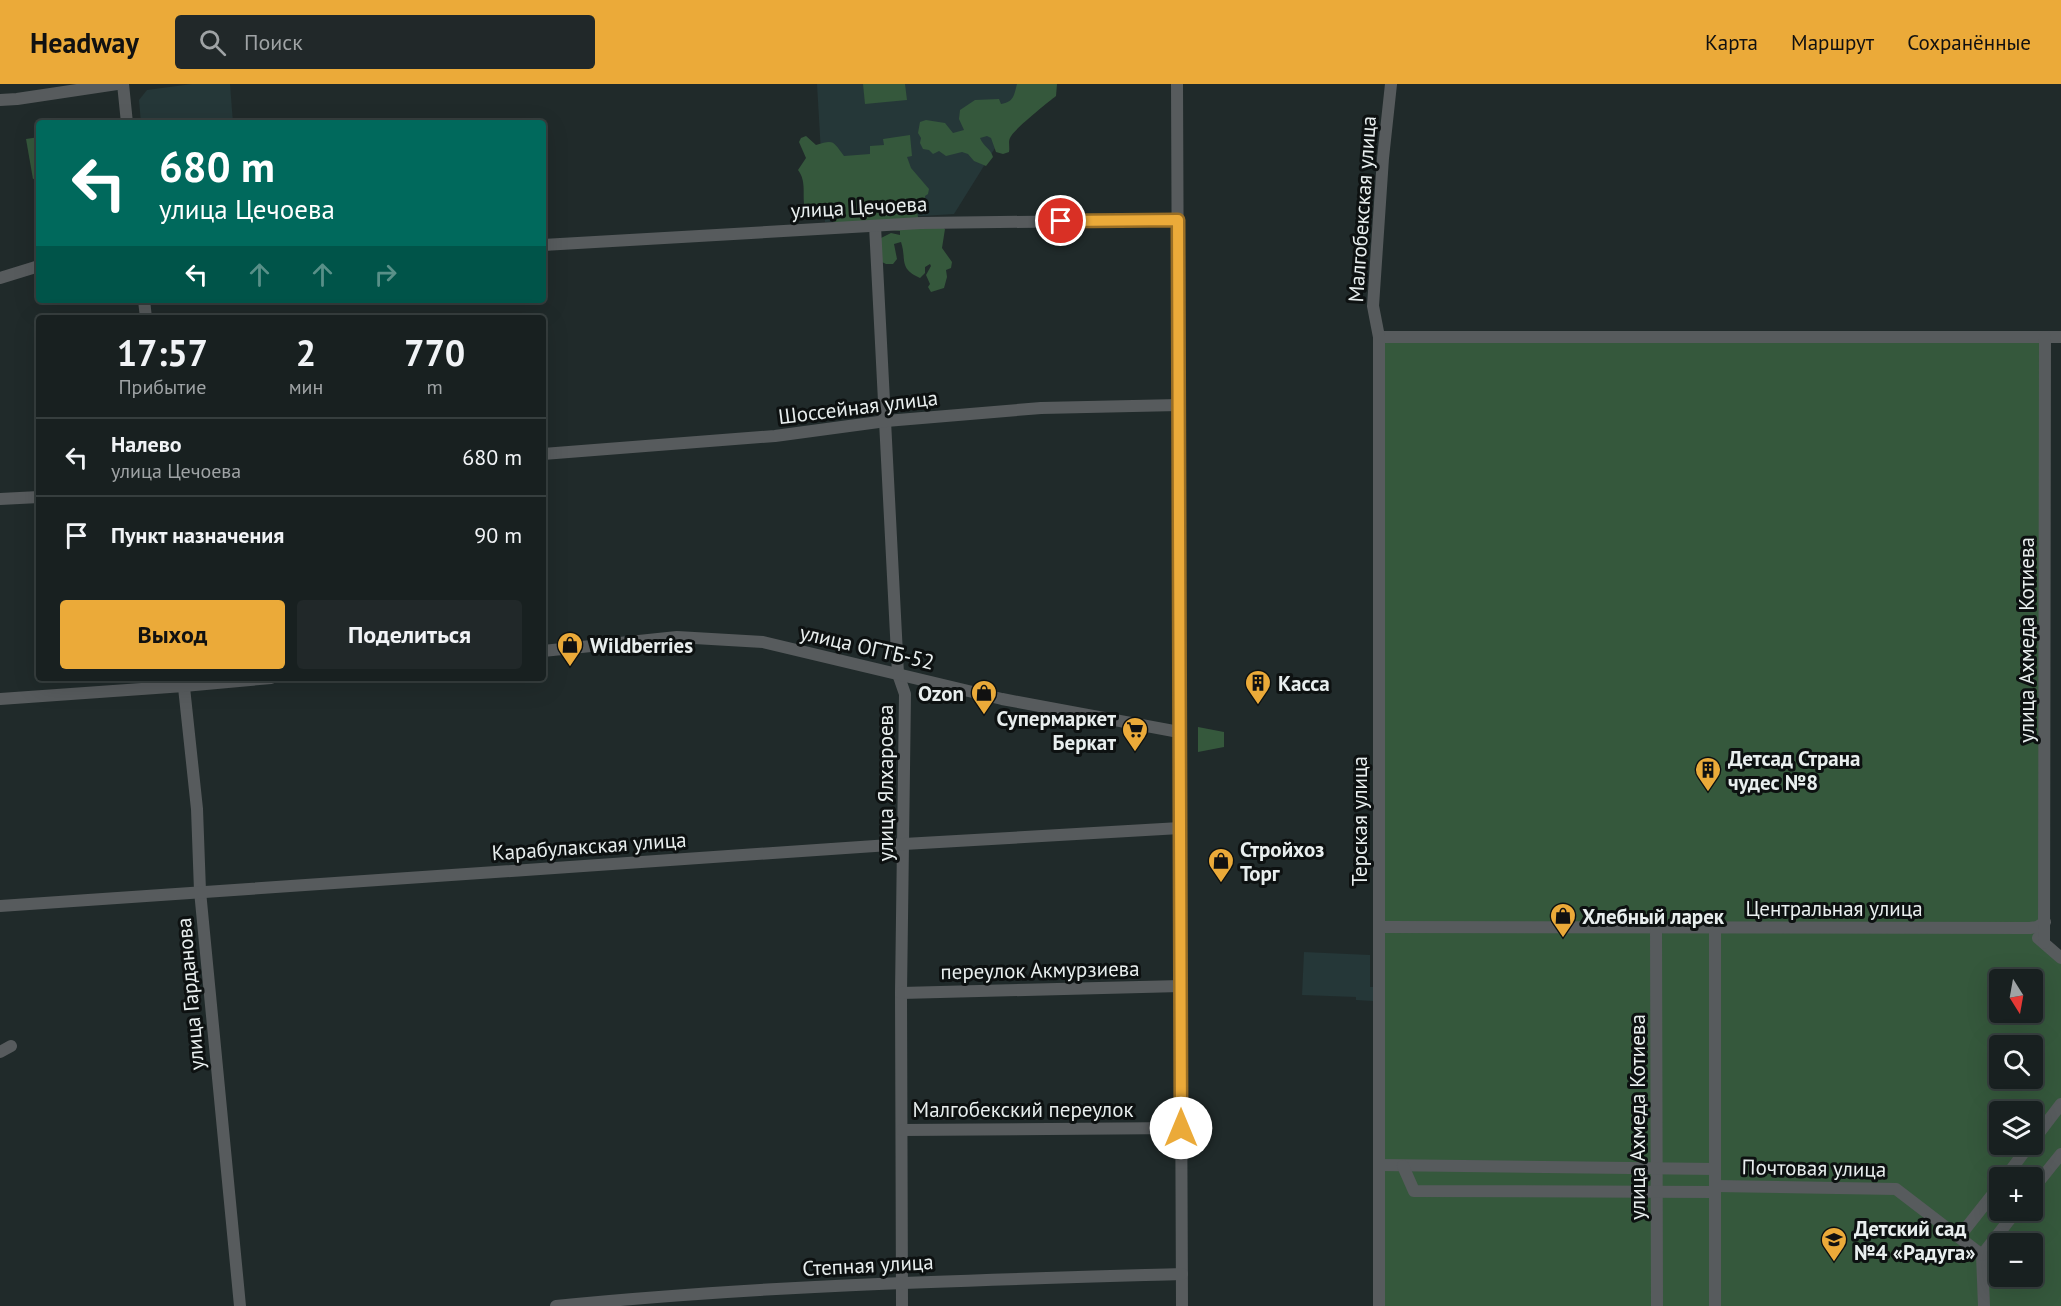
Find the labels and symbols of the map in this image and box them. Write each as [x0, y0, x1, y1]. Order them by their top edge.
street label: Малгобекская улица [1342, 115, 1382, 303]
street label: улица Цечоева [790, 190, 928, 224]
pin [1035, 195, 1086, 246]
street label: Шоссейная улица [777, 384, 939, 430]
street label: улица Ахмеда Котиева [2013, 537, 2040, 743]
street label: улица ОГТБ-52 [797, 618, 937, 676]
shop icon: Wildberries [555, 630, 585, 668]
place label: Wildberries [590, 632, 693, 659]
building icon: Касса [1243, 668, 1273, 706]
place label: Касса [1278, 670, 1330, 697]
shop icon: Ozon [969, 678, 999, 716]
place label: Ozon [918, 680, 964, 707]
street label: улица Ялхароева [872, 705, 899, 861]
place label: Супермаркет Беркат [997, 705, 1116, 756]
supermarket icon: Супермаркет Беркат [1120, 715, 1150, 753]
place label: Детсад Страна чудес №8 [1728, 745, 1860, 796]
building icon: Детсад Страна чудес №8 [1693, 755, 1723, 793]
street label: Терская улица [1346, 756, 1373, 886]
street label: Карабулакская улица [491, 826, 687, 866]
place label: Стройхоз Торг [1240, 836, 1324, 887]
shop icon: Стройхоз Торг [1206, 846, 1236, 884]
street label: Центральная улица [1745, 895, 1923, 922]
shop icon: Хлебный ларек [1548, 901, 1578, 939]
place label: Хлебный ларек [1582, 903, 1725, 930]
street label: улица Гарданова [170, 917, 210, 1071]
street label: переулок Акмурзиева [940, 955, 1140, 985]
north arrow [1989, 969, 2043, 1023]
street label: улица Ахмеда Котиева [1624, 1014, 1651, 1220]
street label: Малгобекский переулок [913, 1096, 1133, 1123]
position arrow [1149, 1096, 1213, 1160]
street label: Почтовая улица [1741, 1153, 1887, 1183]
place label: Детский сад №4 «Радуга» [1854, 1215, 1976, 1266]
school or university icon: Детский сад №4 «Радуга» [1819, 1225, 1849, 1263]
street label: Степная улица [802, 1248, 934, 1282]

